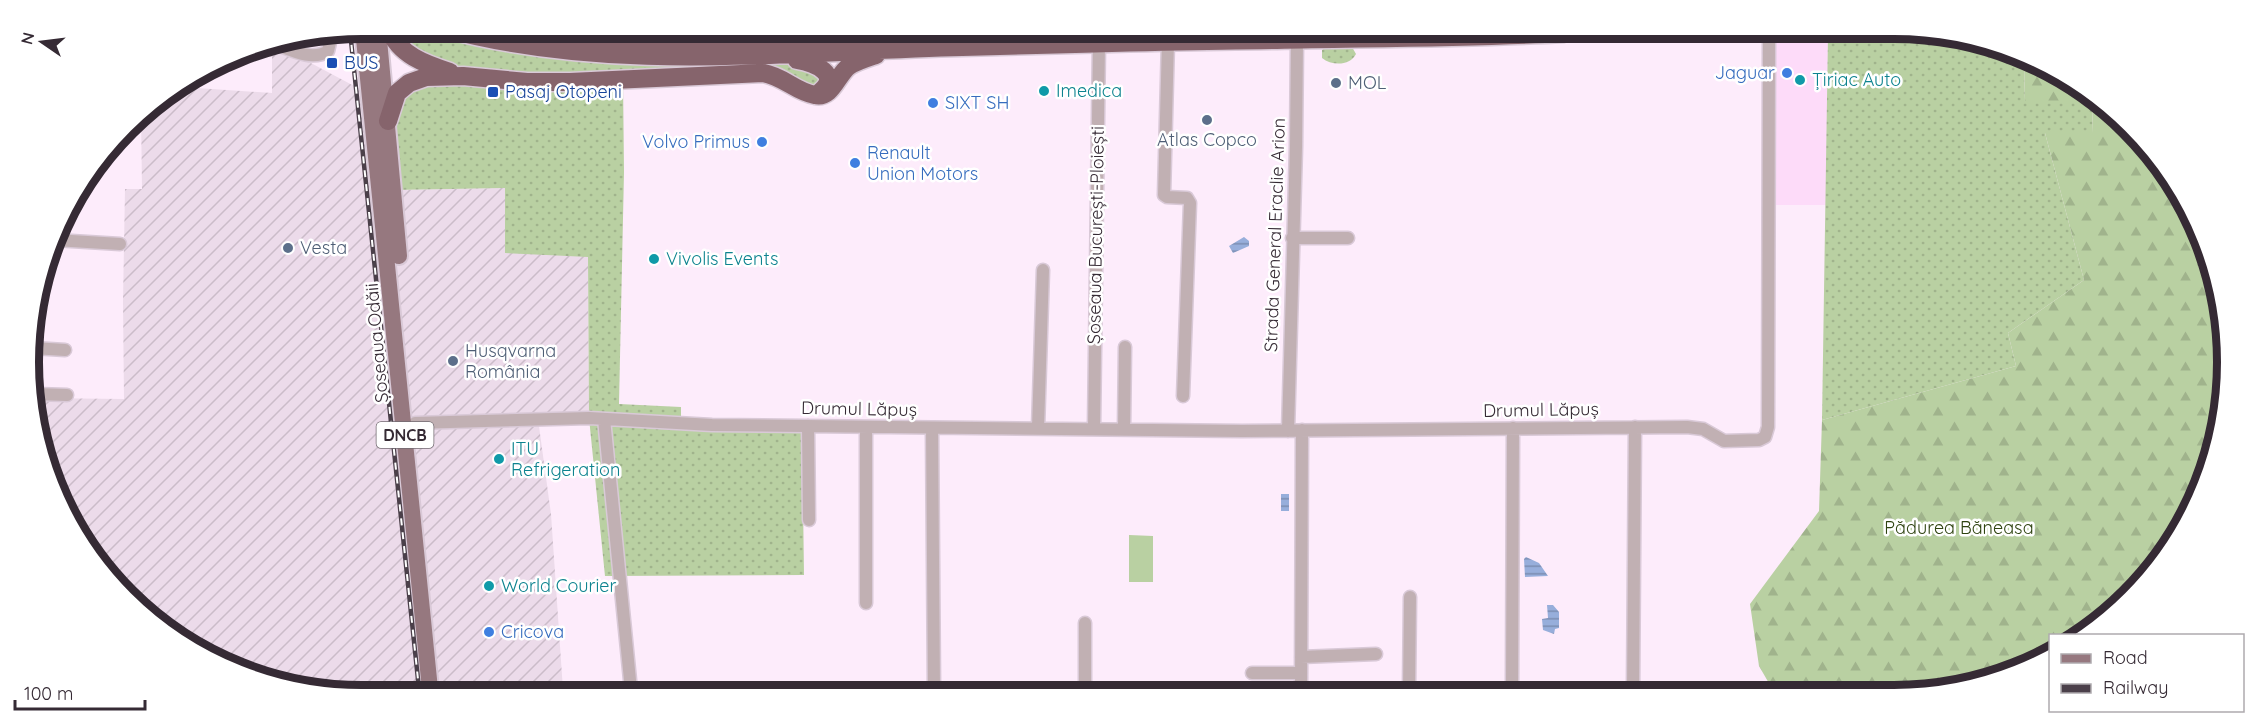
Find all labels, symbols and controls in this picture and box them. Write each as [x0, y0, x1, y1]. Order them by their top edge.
north arrow [12, 12, 72, 72]
text: N [16, 30, 39, 46]
place label: BUS [344, 51, 379, 74]
marker: BUS [325, 56, 339, 70]
place label: Jaguar [1715, 61, 1775, 84]
marker: Jaguar [1780, 66, 1794, 80]
place label: Țiriac Auto [1812, 68, 1901, 91]
place label: MOL [1348, 71, 1387, 94]
marker: Țiriac Auto [1793, 73, 1807, 87]
marker: MOL [1329, 76, 1343, 90]
place label: Imedica [1056, 79, 1122, 102]
place label: Pasaj Otopeni [505, 80, 622, 103]
marker: Imedica [1037, 84, 1051, 98]
marker: Pasaj Otopeni [486, 85, 500, 99]
place label: SIXT SH [945, 91, 1009, 114]
marker: SIXT SH [926, 96, 940, 110]
marker: Atlas Copco [1200, 113, 1214, 127]
street label: Strada General Eraclie Arion [1259, 117, 1290, 353]
street label: Șoseaua București-Ploiești [1082, 126, 1109, 344]
place label: Atlas Copco [1157, 128, 1257, 151]
place label: Volvo Primus [642, 130, 750, 153]
marker: Volvo Primus [755, 135, 769, 149]
place label: Renault Union Motors [867, 141, 978, 185]
marker: Renault Union Motors [848, 156, 862, 170]
place label: Vesta [300, 236, 347, 259]
marker: Vesta [281, 241, 295, 255]
place label: Vivolis Events [666, 247, 778, 270]
marker: Vivolis Events [647, 252, 661, 266]
street label: Șoseaua Odăii [360, 282, 393, 404]
place label: Husqvarna România [465, 339, 556, 383]
marker: Husqvarna România [446, 354, 460, 368]
street label: Drumul Lăpuș [801, 396, 917, 421]
street label: Drumul Lăpuș [1483, 397, 1599, 422]
road number: DNCB [376, 422, 434, 448]
place label: ITU Refrigeration [511, 437, 620, 481]
marker: ITU Refrigeration [492, 452, 506, 466]
park label: Pădurea Băneasa [1884, 516, 2034, 539]
place label: World Courier [501, 574, 617, 597]
marker: World Courier [482, 579, 496, 593]
place label: Cricova [501, 620, 564, 643]
marker: Cricova [482, 625, 496, 639]
legend [2049, 634, 2244, 712]
text: Road [2103, 646, 2148, 669]
scale bar [15, 673, 146, 711]
text: Railway [2103, 676, 2169, 699]
text: 100 m [24, 682, 73, 705]

